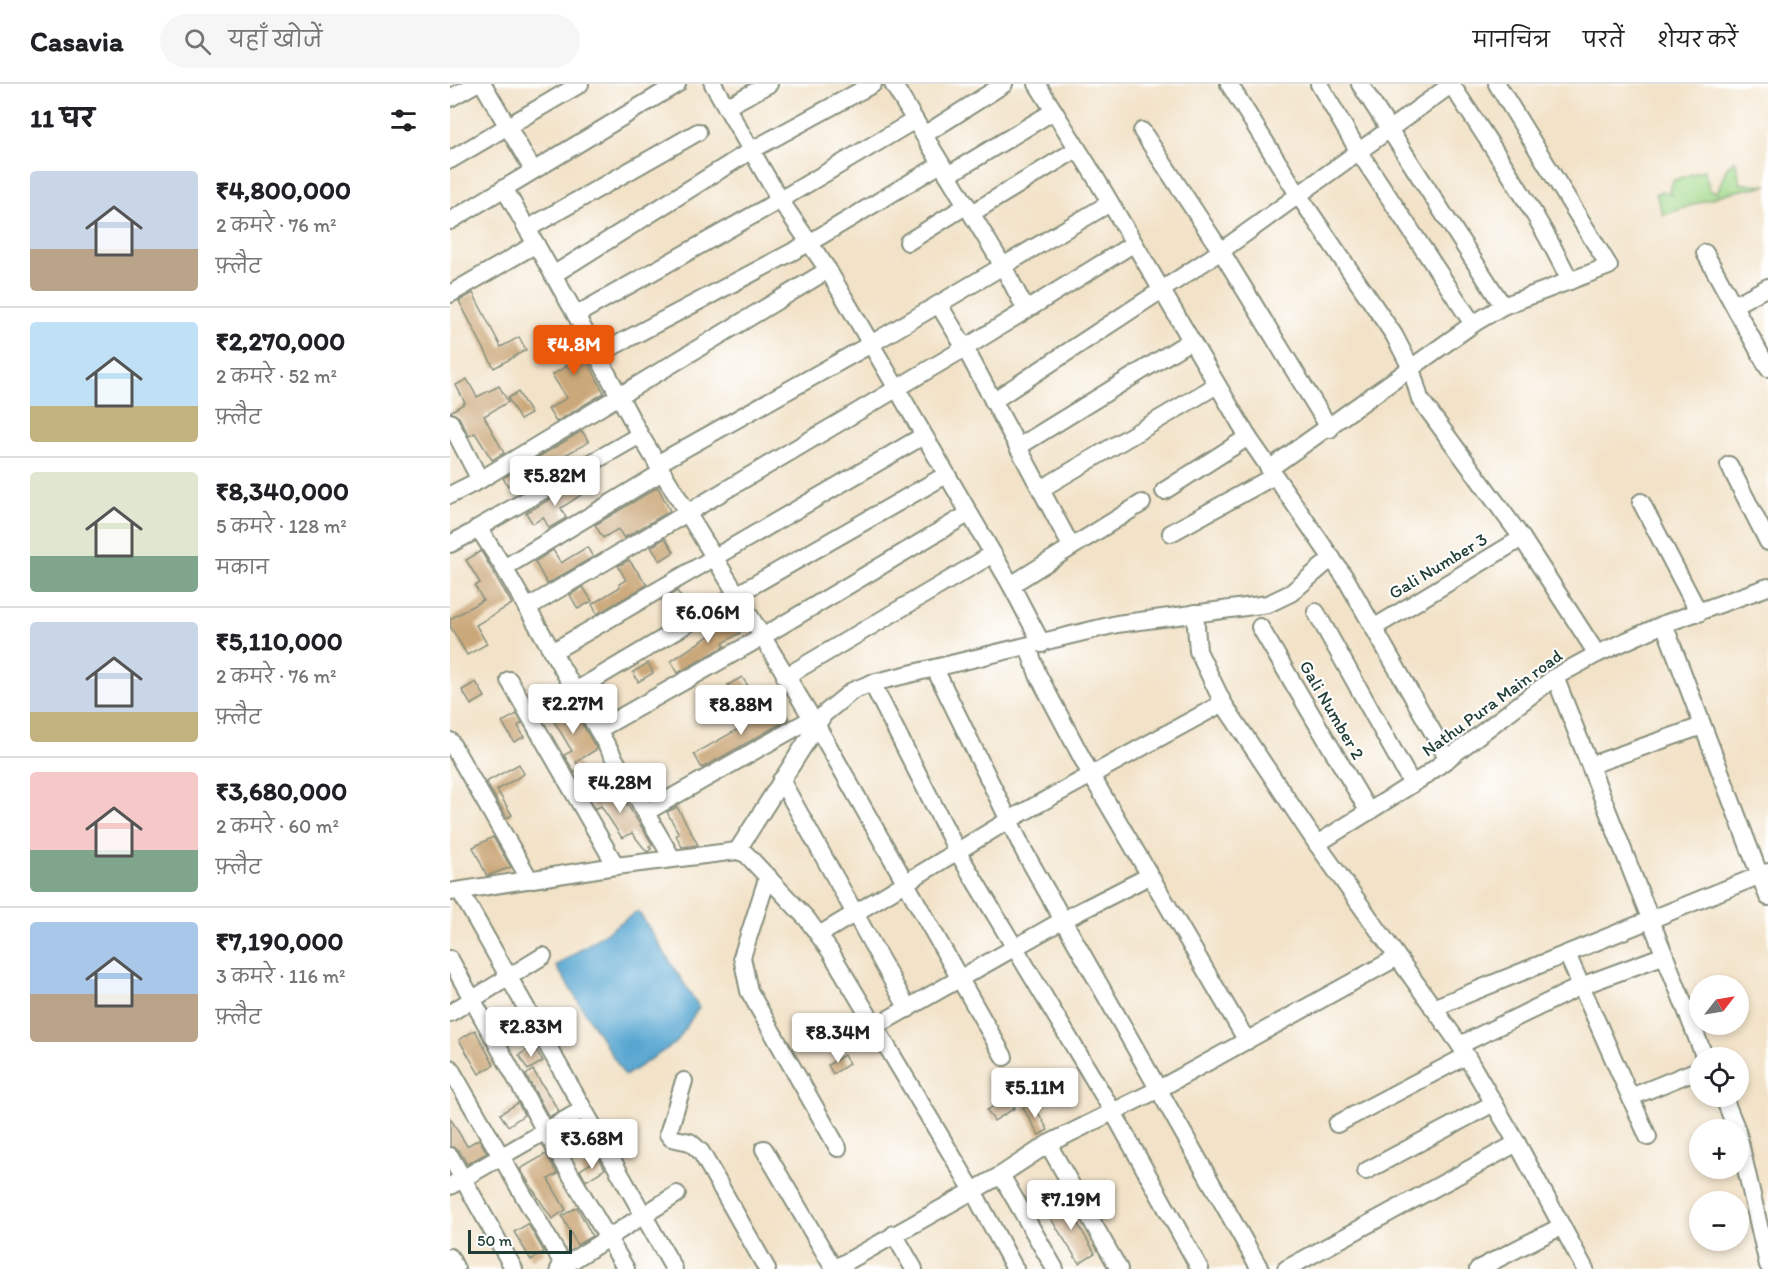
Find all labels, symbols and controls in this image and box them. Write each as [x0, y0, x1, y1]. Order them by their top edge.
search box [160, 14, 580, 68]
text: Casavia [30, 24, 124, 58]
icon: search [181, 25, 214, 58]
text: यहाँ खोजें [229, 26, 322, 53]
text: मानचित्र [1473, 27, 1550, 52]
text: परतें [1583, 27, 1624, 52]
text: शेयर करें [1657, 27, 1738, 52]
text: 11 घर [30, 102, 95, 134]
icon: filters [387, 104, 420, 137]
text: ₹4,800,000 [216, 174, 351, 206]
icon: home [78, 195, 150, 267]
text: 2 कमरे · 76 m² [216, 213, 337, 237]
text: फ़्लैट [216, 254, 262, 278]
text: ₹2,270,000 [216, 325, 345, 357]
pin: ₹4.8M [532, 325, 616, 376]
text: ₹4.8M [547, 332, 601, 356]
icon: home [78, 346, 150, 418]
text: 2 कमरे · 52 m² [216, 364, 337, 388]
text: फ़्लैट [216, 405, 262, 429]
pin: ₹5.82M [506, 456, 604, 507]
text: ₹5.82M [524, 463, 586, 487]
text: ₹8,340,000 [216, 475, 349, 507]
icon: home [78, 496, 150, 568]
text: 5 कमरे · 128 m² [216, 514, 347, 538]
street label: Gali Number 3 [1385, 528, 1491, 604]
text: मकान [216, 555, 269, 579]
pin: ₹6.06M [659, 593, 757, 644]
text: ₹6.06M [676, 600, 740, 624]
text: ₹5,110,000 [216, 625, 343, 657]
street label: Nathu Pura Main road [1417, 644, 1567, 761]
icon: home [78, 646, 150, 718]
street label: Gali Number 2 [1295, 656, 1370, 764]
text: 2 कमरे · 76 m² [216, 664, 337, 688]
pin: ₹2.27M [524, 684, 622, 735]
pin: ₹8.88M [692, 685, 790, 736]
text: ₹2.27M [542, 691, 604, 715]
text: ₹8.88M [709, 692, 773, 716]
text: फ़्लैट [216, 705, 262, 729]
pin: ₹4.28M [571, 763, 669, 814]
text: ₹4.28M [588, 770, 652, 794]
text: ₹3,680,000 [216, 775, 347, 807]
icon: home [78, 796, 150, 868]
text: 2 कमरे · 60 m² [216, 814, 339, 838]
text: फ़्लैट [216, 855, 262, 879]
text: ₹7,190,000 [216, 925, 344, 957]
icon: home [78, 946, 150, 1018]
text: 3 कमरे · 116 m² [216, 964, 346, 988]
north arrow [1689, 975, 1749, 1035]
map controls [1689, 975, 1749, 1251]
text: फ़्लैट [216, 1005, 262, 1029]
pin: ₹2.83M [482, 1007, 580, 1058]
pin: ₹8.34M [789, 1013, 887, 1064]
text: ₹2.83M [500, 1014, 562, 1038]
text: ₹8.34M [806, 1020, 870, 1044]
button: locate [1689, 1047, 1749, 1107]
pin: ₹5.11M [986, 1068, 1084, 1119]
text: ₹5.11M [1005, 1075, 1065, 1099]
pin: ₹3.68M [543, 1119, 641, 1170]
button: + [1689, 1119, 1749, 1179]
text: ₹3.68M [561, 1126, 623, 1150]
pin: ₹7.19M [1022, 1180, 1120, 1231]
text: ₹7.19M [1041, 1187, 1101, 1211]
button: − [1689, 1191, 1749, 1251]
scale bar [468, 1227, 572, 1254]
text: 50 m [477, 1231, 512, 1250]

